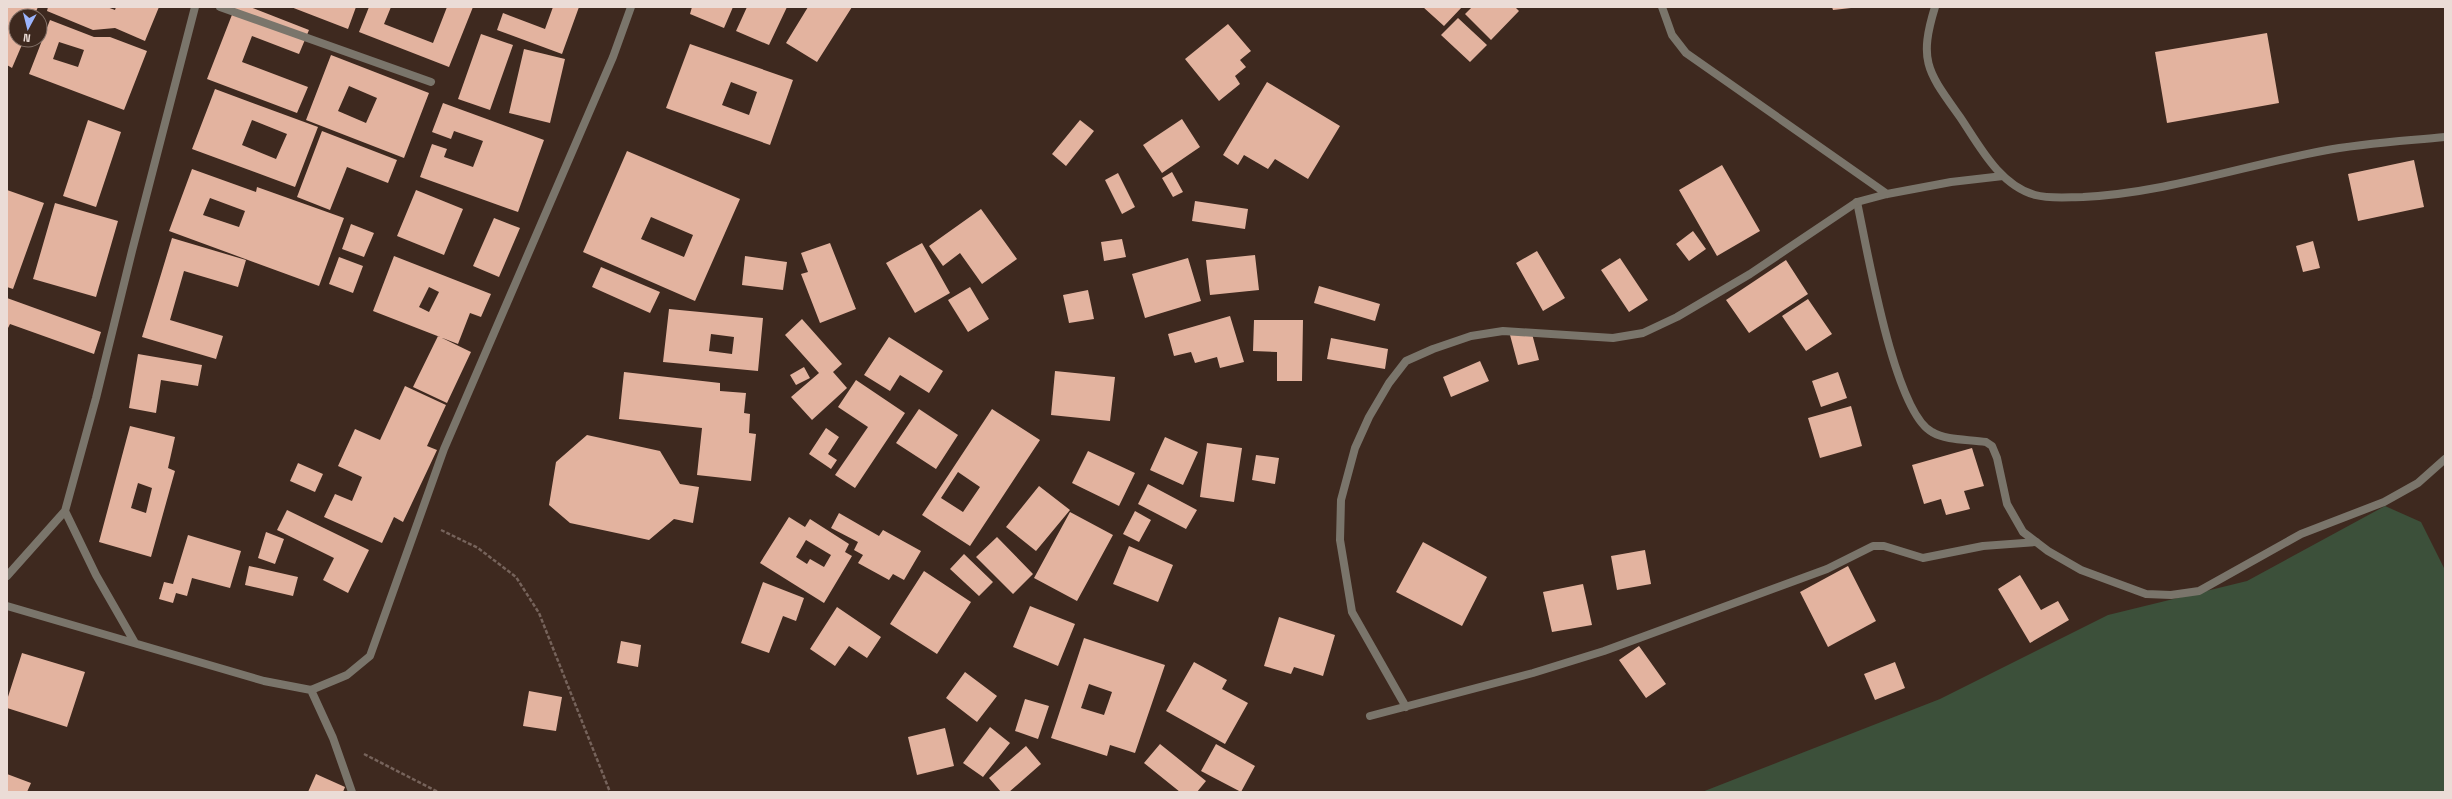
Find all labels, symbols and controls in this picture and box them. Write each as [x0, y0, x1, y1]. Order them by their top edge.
north arrow [8, 8, 48, 48]
text: N [22, 31, 31, 45]

